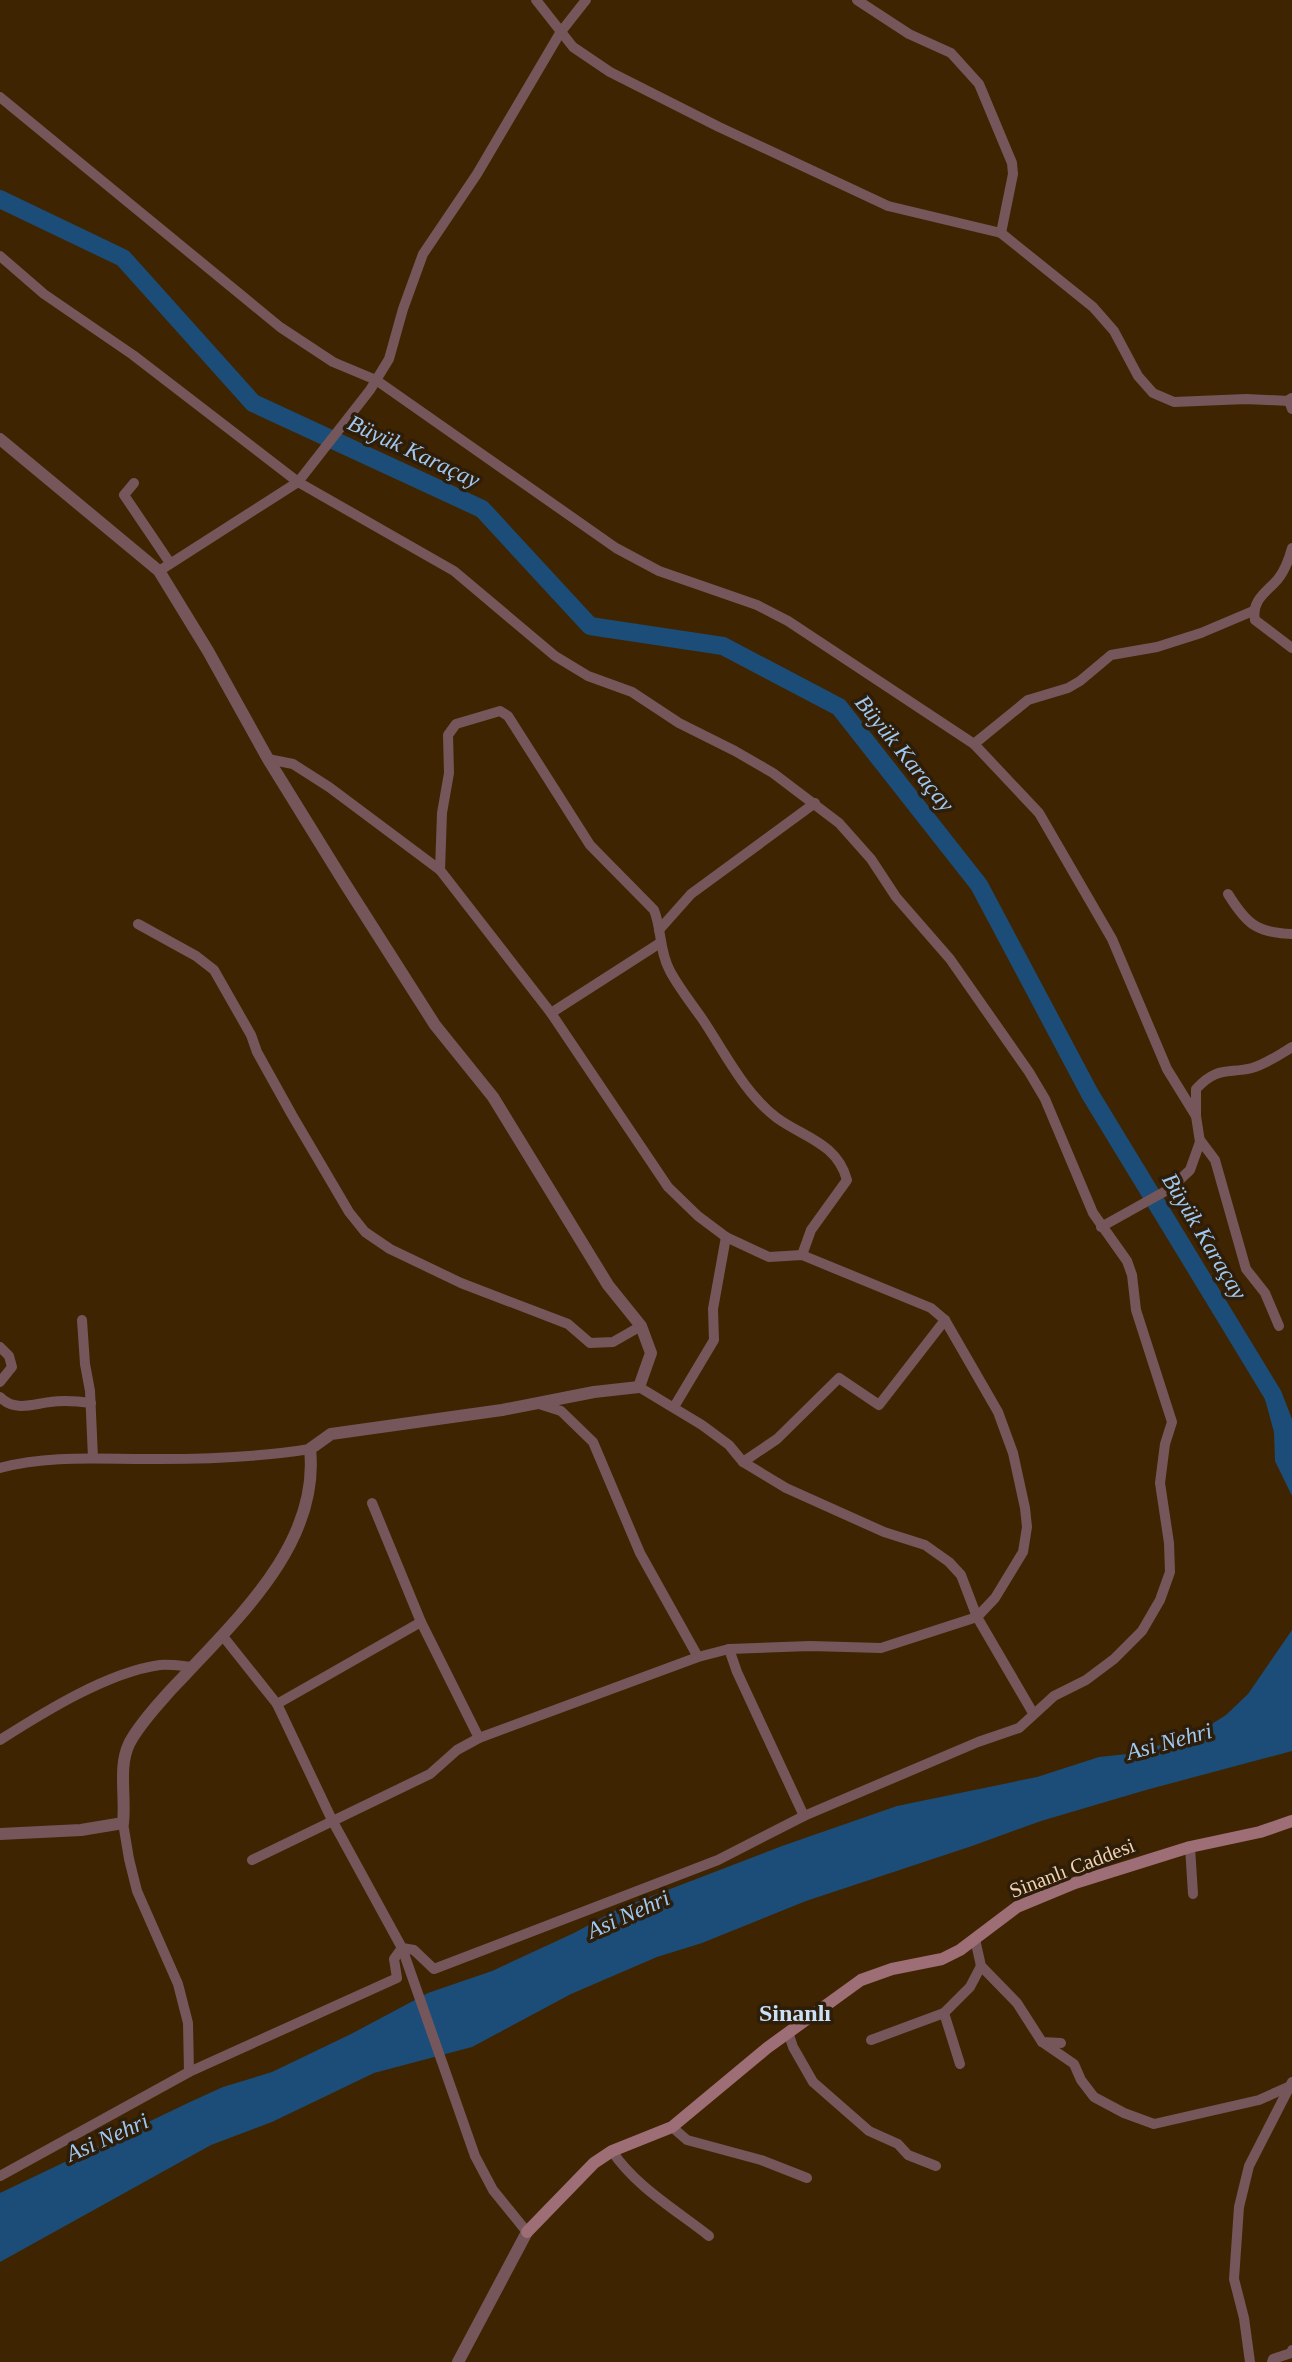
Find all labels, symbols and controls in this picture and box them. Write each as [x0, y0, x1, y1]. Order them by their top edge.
water label: Büyük Karaçay [344, 410, 484, 493]
water label: Büyük Karaçay [850, 690, 960, 817]
water label: Büyük Karaçay [1157, 1169, 1252, 1304]
water label: Asi Nehri [1122, 1718, 1215, 1765]
street label: Sinanlı Caddesi [1006, 1833, 1138, 1903]
water label: Asi Nehri [581, 1885, 673, 1944]
district label: Sinanlı [759, 2000, 831, 2026]
water label: Asi Nehri [60, 2108, 152, 2167]

